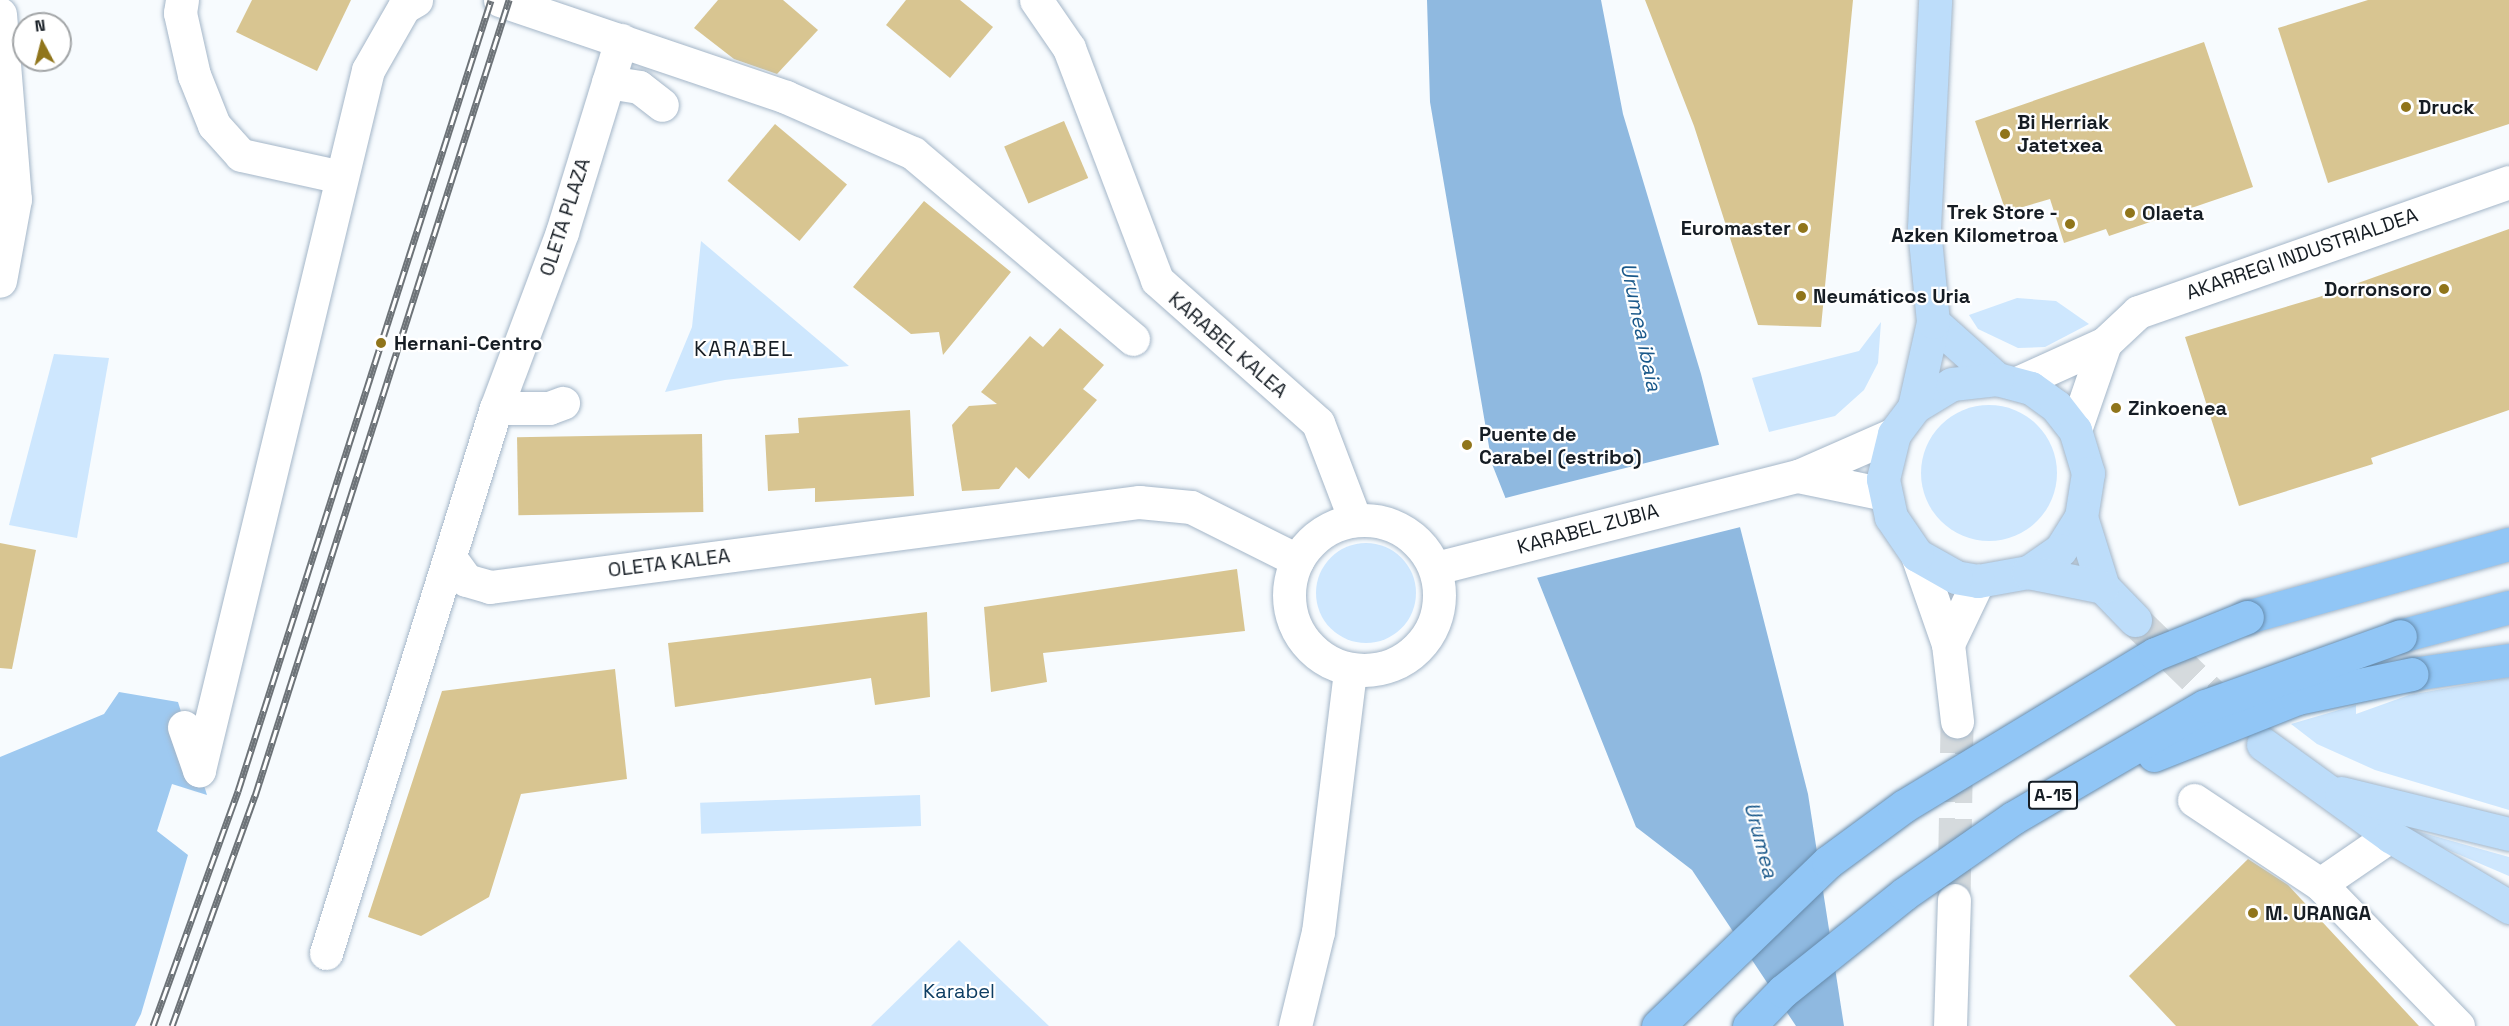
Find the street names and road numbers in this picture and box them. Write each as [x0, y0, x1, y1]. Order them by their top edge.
street label: OLETA PLAZA [535, 155, 595, 279]
street label: AKARREGI INDUSTRIALDEA [2183, 203, 2421, 305]
street label: KARABEL KALEA [1163, 287, 1293, 403]
street label: KARABEL ZUBIA [1514, 498, 1662, 560]
street label: OLETA KALEA [606, 544, 732, 582]
road number: A-15 [2028, 780, 2078, 810]

